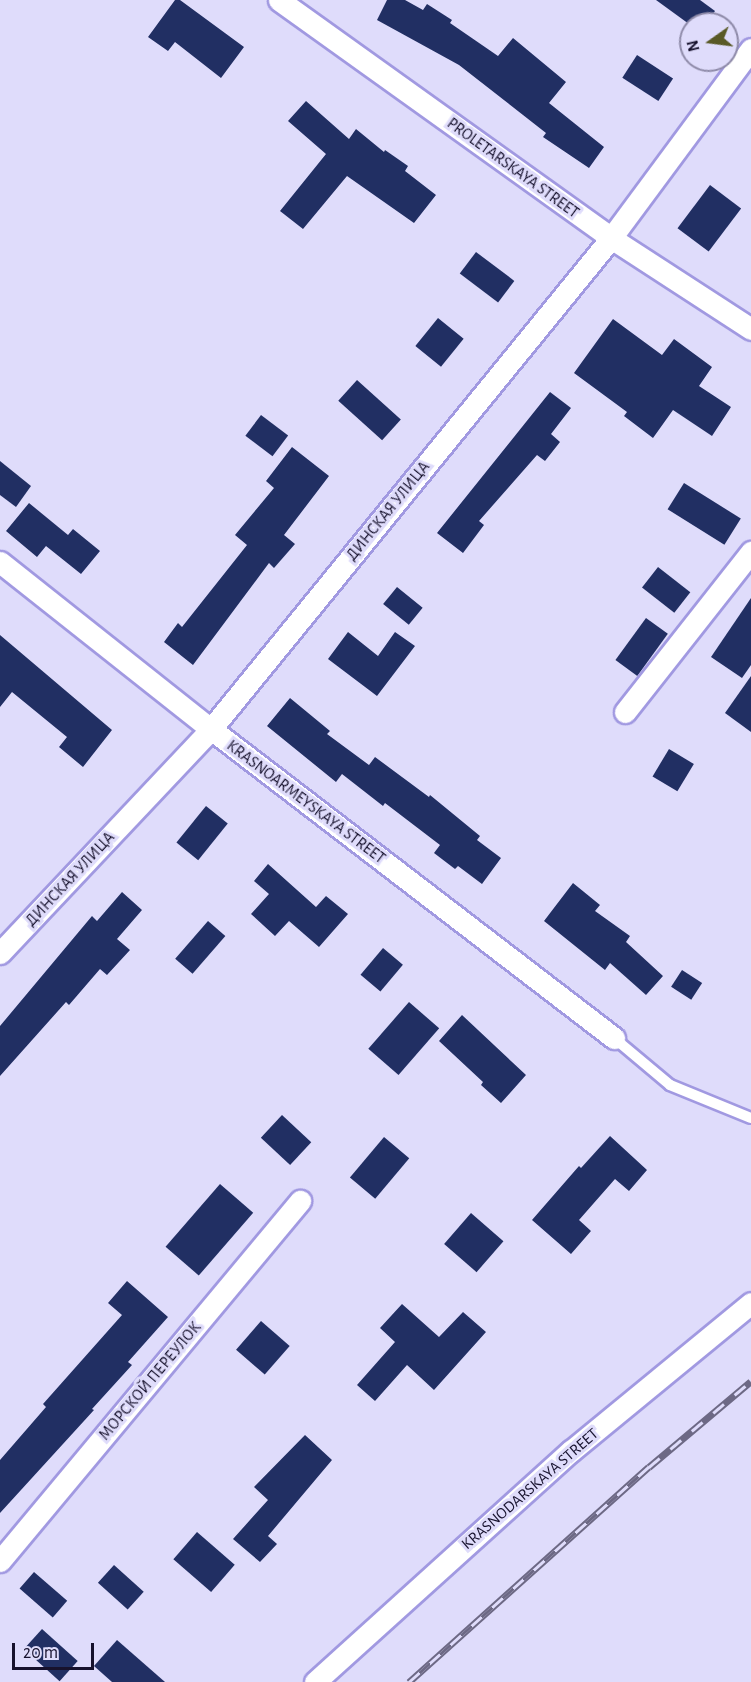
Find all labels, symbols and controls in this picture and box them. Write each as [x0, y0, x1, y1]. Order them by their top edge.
north arrow [679, 12, 739, 72]
text: N [684, 39, 703, 53]
street label: PROLETARSKAYA STREET [443, 114, 583, 222]
street label: ДИНСКАЯ УЛИЦА [342, 458, 434, 564]
street label: KRASNOARMEYSKAYA STREET [223, 736, 389, 868]
street label: ДИНСКАЯ УЛИЦА [21, 828, 119, 930]
street label: МОРСКОЙ ПЕРЕУЛОК [95, 1318, 205, 1444]
street label: KRASNODARSKAYA STREET [458, 1424, 602, 1554]
scale bar [15, 1631, 98, 1669]
text: 20 m [23, 1644, 58, 1662]

